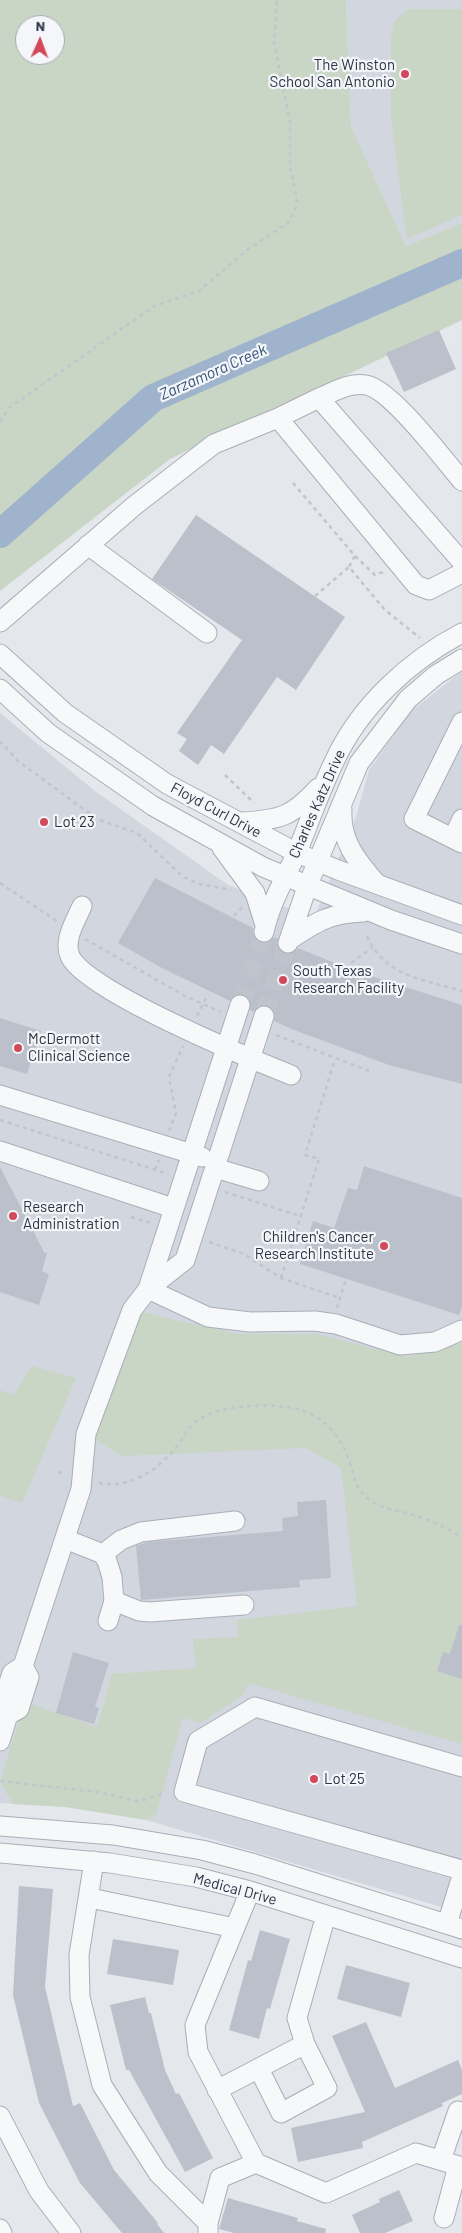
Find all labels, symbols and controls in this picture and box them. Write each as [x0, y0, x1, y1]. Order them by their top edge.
north arrow [15, 15, 65, 65]
text: N [36, 17, 45, 34]
place label: The Winston School San Antonio [269, 56, 395, 91]
marker: The Winston School San Antonio [399, 68, 411, 80]
water label: Zarzamora Creek [156, 340, 270, 404]
street label: Charles Katz Drive [285, 747, 349, 861]
street label: Floyd Curl Drive [168, 779, 264, 841]
place label: Lot 23 [54, 813, 95, 831]
marker: Lot 23 [38, 816, 50, 828]
place label: South Texas Research Facility [293, 962, 404, 997]
marker: South Texas Research Facility [277, 974, 289, 986]
place label: McDermott Clinical Science [28, 1030, 130, 1065]
marker: McDermott Clinical Science [12, 1042, 24, 1054]
place label: Research Administration [23, 1198, 119, 1233]
marker: Research Administration [7, 1210, 19, 1222]
place label: Children's Cancer Research Institute [255, 1228, 374, 1263]
marker: Children's Cancer Research Institute [378, 1240, 390, 1252]
place label: Lot 25 [324, 1770, 365, 1788]
marker: Lot 25 [308, 1773, 320, 1785]
street label: Medical Drive [191, 1869, 279, 1909]

